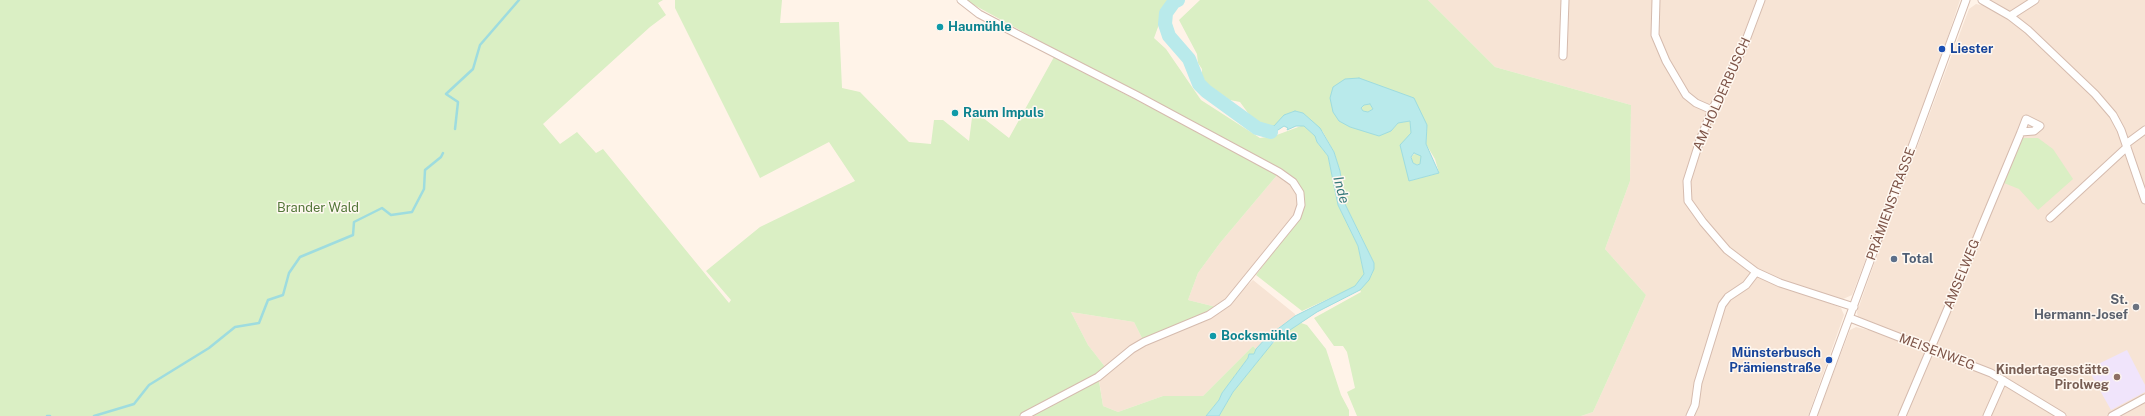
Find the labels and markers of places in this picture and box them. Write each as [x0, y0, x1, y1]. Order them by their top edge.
place label: Haumühle [948, 19, 1012, 35]
marker: Haumühle [935, 22, 945, 32]
place label: Liester [1950, 41, 1993, 57]
marker: Liester [1937, 44, 1947, 54]
place label: Raum Impuls [963, 105, 1044, 121]
marker: Raum Impuls [950, 108, 960, 118]
place label: Total [1902, 251, 1933, 267]
marker: Total [1889, 254, 1899, 264]
place label: St. Hermann-Josef [2034, 292, 2128, 323]
marker: St. Hermann-Josef [2131, 302, 2141, 312]
place label: Bocksmühle [1221, 328, 1297, 344]
marker: Bocksmühle [1208, 331, 1218, 341]
place label: Münsterbusch Prämienstraße [1729, 345, 1821, 376]
marker: Münsterbusch Prämienstraße [1824, 355, 1834, 365]
place label: Kindertagesstätte Pirolweg [1996, 362, 2109, 393]
marker: Kindertagesstätte Pirolweg [2112, 372, 2122, 382]

